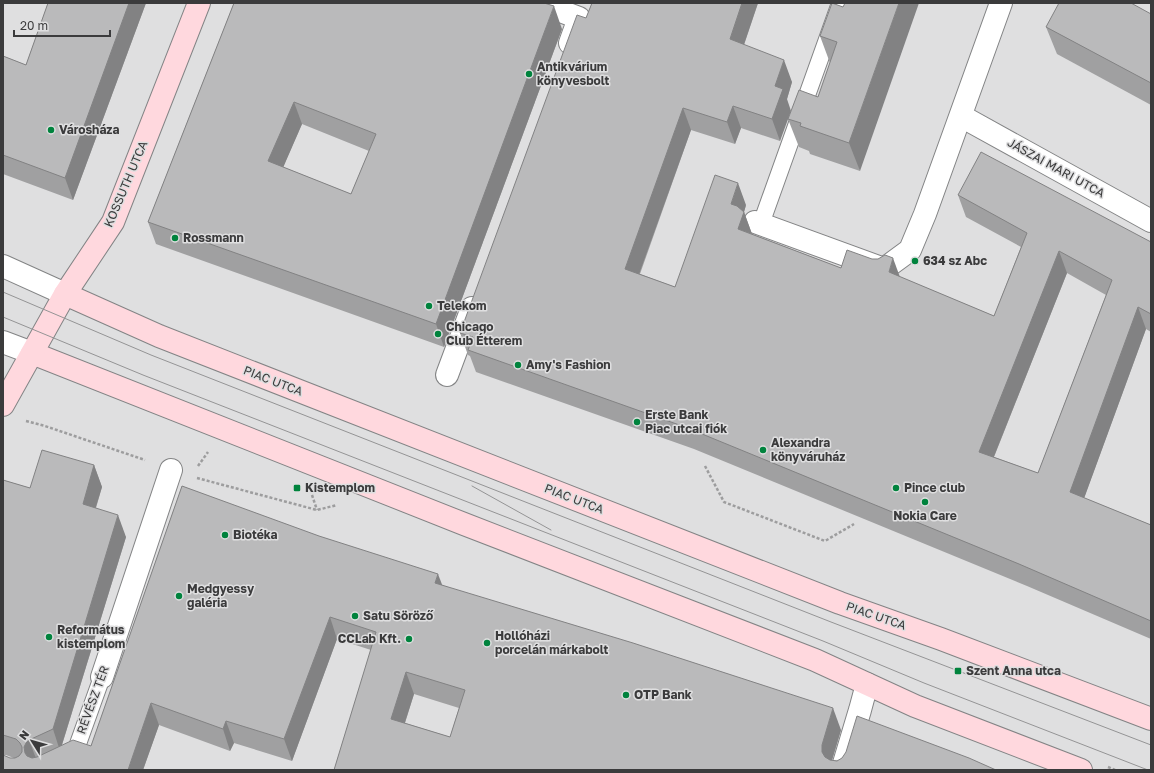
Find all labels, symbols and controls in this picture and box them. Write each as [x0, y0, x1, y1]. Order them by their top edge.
scale bar [14, 12, 110, 38]
text: 20 m [20, 18, 48, 33]
place label: Antikvárium könyvesbolt [537, 59, 610, 88]
marker: Antikvárium könyvesbolt [524, 69, 534, 79]
place label: Városháza [59, 122, 119, 137]
marker: Városháza [46, 125, 56, 135]
street label: JÁSZAI MARI UTCA [1005, 135, 1108, 201]
street label: KOSSUTH UTCA [101, 138, 151, 229]
place label: Rossmann [183, 230, 244, 245]
marker: Rossmann [170, 233, 180, 243]
place label: 634 sz Abc [923, 253, 987, 268]
marker: 634 sz Abc [910, 256, 920, 266]
place label: Telekom [437, 298, 486, 313]
marker: Telekom [424, 301, 434, 311]
place label: Chicago Club Étterem [446, 319, 522, 348]
marker: Chicago Club Étterem [433, 329, 443, 339]
place label: Amy's Fashion [526, 357, 611, 372]
marker: Amy's Fashion [513, 360, 523, 370]
street label: PIAC UTCA [241, 362, 305, 399]
place label: Erste Bank Piac utcai fiók [645, 407, 727, 436]
marker: Erste Bank Piac utcai fiók [632, 417, 642, 427]
place label: Alexandra könyváruház [771, 435, 845, 464]
marker: Alexandra könyváruház [758, 445, 768, 455]
place label: Kistemplom [305, 480, 375, 495]
street label: PIAC UTCA [542, 480, 606, 517]
place label: Pince club [904, 480, 966, 495]
marker: Kistemplom [292, 483, 302, 493]
marker: Pince club [891, 483, 901, 493]
marker: Nokia Care [920, 497, 930, 507]
place label: Nokia Care [893, 508, 957, 523]
place label: Biotéka [233, 527, 278, 542]
marker: Biotéka [220, 530, 230, 540]
place label: Medgyessy galéria [187, 581, 255, 610]
marker: Medgyessy galéria [174, 591, 184, 601]
street label: PIAC UTCA [844, 598, 908, 633]
place label: Satu Söröző [363, 608, 434, 623]
marker: Satu Söröző [350, 611, 360, 621]
place label: Református kistemplom [57, 622, 125, 651]
place label: Hollóházi porcelán márkabolt [495, 628, 609, 657]
place label: CCLab Kft. [338, 631, 401, 646]
marker: Református kistemplom [44, 632, 54, 642]
marker: CCLab Kft. [404, 634, 414, 644]
marker: Hollóházi porcelán márkabolt [482, 638, 492, 648]
place label: Szent Anna utca [966, 663, 1061, 678]
street label: RÉVÉSZ TÉR [73, 664, 112, 736]
marker: Szent Anna utca [953, 666, 963, 676]
place label: OTP Bank [634, 687, 692, 702]
marker: OTP Bank [621, 690, 631, 700]
north arrow [12, 721, 52, 761]
text: N [16, 727, 31, 742]

